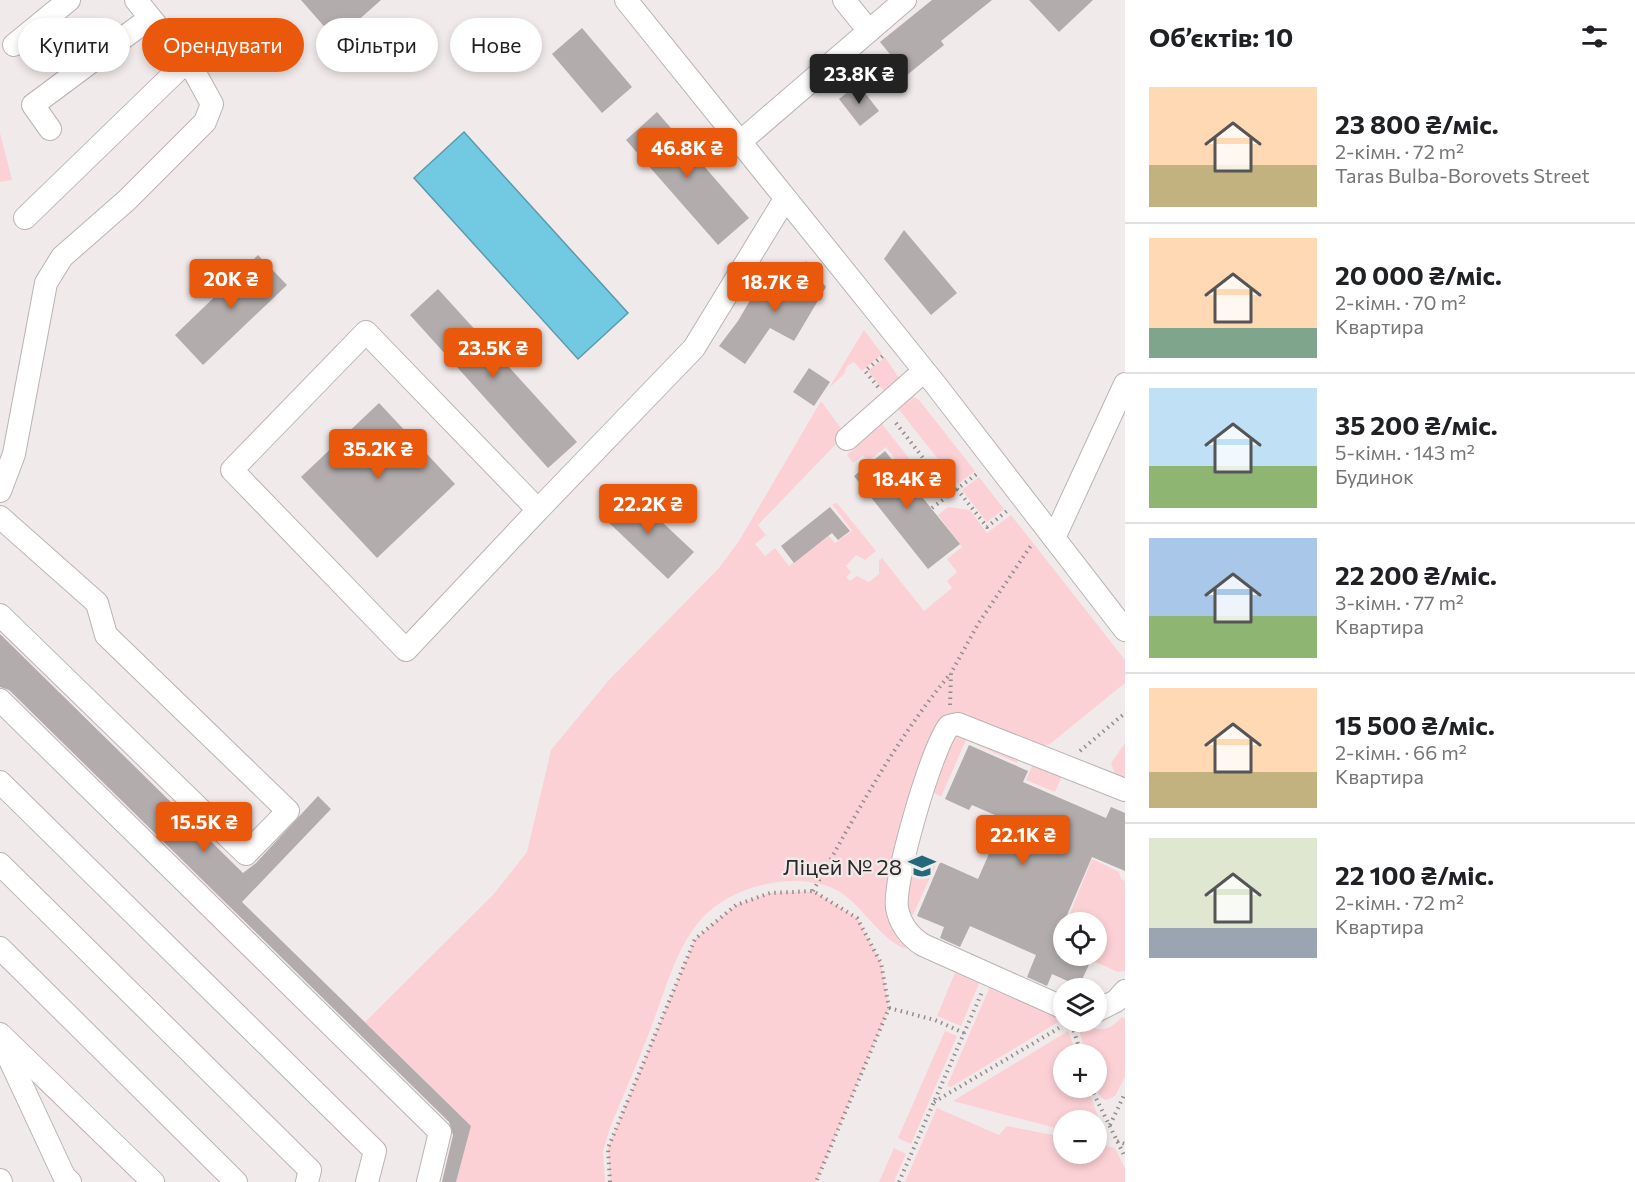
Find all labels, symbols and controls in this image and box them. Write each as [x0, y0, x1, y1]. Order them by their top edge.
chip: Купити [18, 18, 130, 72]
chip: Орендувати [142, 18, 304, 72]
chip: Фільтри [316, 18, 438, 72]
chip: Нове [450, 18, 542, 72]
icon: filters [1578, 20, 1611, 53]
text: Об’єктів: 10 [1149, 21, 1293, 52]
pin: 23.8K ₴ [804, 54, 914, 105]
text: 23.8K ₴ [824, 61, 894, 85]
text: 23 800 ₴/міс. [1335, 108, 1499, 139]
icon: home [1197, 111, 1269, 183]
pin: 46.8K ₴ [632, 128, 742, 179]
text: 46.8K ₴ [651, 135, 723, 159]
text: 2-кімн. · 72 m² [1335, 139, 1464, 163]
text: Taras Bulba-Borovets Street [1335, 163, 1590, 187]
pin: 20K ₴ [189, 259, 273, 310]
text: 20 000 ₴/міс. [1335, 259, 1502, 290]
pin: 18.7K ₴ [720, 262, 830, 313]
icon: home [1197, 262, 1269, 334]
text: 20K ₴ [204, 266, 258, 290]
text: 18.7K ₴ [741, 269, 809, 293]
text: 2-кімн. · 70 m² [1335, 290, 1466, 314]
text: Квартира [1335, 314, 1424, 338]
pin: 23.5K ₴ [438, 328, 548, 379]
text: 23.5K ₴ [458, 335, 528, 359]
text: 35 200 ₴/міс. [1335, 409, 1498, 440]
icon: home [1197, 412, 1269, 484]
pin: 35.2K ₴ [323, 429, 433, 480]
text: 35.2K ₴ [343, 436, 413, 460]
text: 5-кімн. · 143 m² [1335, 440, 1475, 464]
pin: 18.4K ₴ [852, 459, 962, 510]
text: Будинок [1335, 464, 1414, 488]
text: 18.4K ₴ [873, 466, 941, 490]
pin: 22.2K ₴ [593, 484, 703, 535]
text: 22.2K ₴ [613, 491, 683, 515]
text: 22 200 ₴/міс. [1335, 559, 1497, 590]
icon: home [1197, 562, 1269, 634]
text: 3-кімн. · 77 m² [1335, 590, 1464, 614]
text: Квартира [1335, 614, 1424, 638]
text: 15 500 ₴/міс. [1335, 709, 1495, 740]
icon: home [1197, 712, 1269, 784]
text: 2-кімн. · 66 m² [1335, 740, 1467, 764]
text: Квартира [1335, 764, 1424, 788]
pin: 15.5K ₴ [149, 802, 259, 853]
text: 15.5K ₴ [170, 809, 238, 833]
pin: 22.1K ₴ [968, 815, 1078, 866]
text: 22.1K ₴ [990, 822, 1056, 846]
school or university icon: Ліцей № 28 [907, 851, 937, 881]
place label: Ліцей № 28 [783, 853, 902, 880]
text: 22 100 ₴/міс. [1335, 859, 1494, 890]
icon: home [1197, 862, 1269, 934]
text: 2-кімн. · 72 m² [1335, 890, 1464, 914]
map controls [1053, 912, 1107, 1164]
button: locate [1053, 912, 1107, 966]
text: Квартира [1335, 914, 1424, 938]
button: layers [1053, 978, 1107, 1032]
button: + [1053, 1044, 1107, 1098]
button: − [1053, 1110, 1107, 1164]

